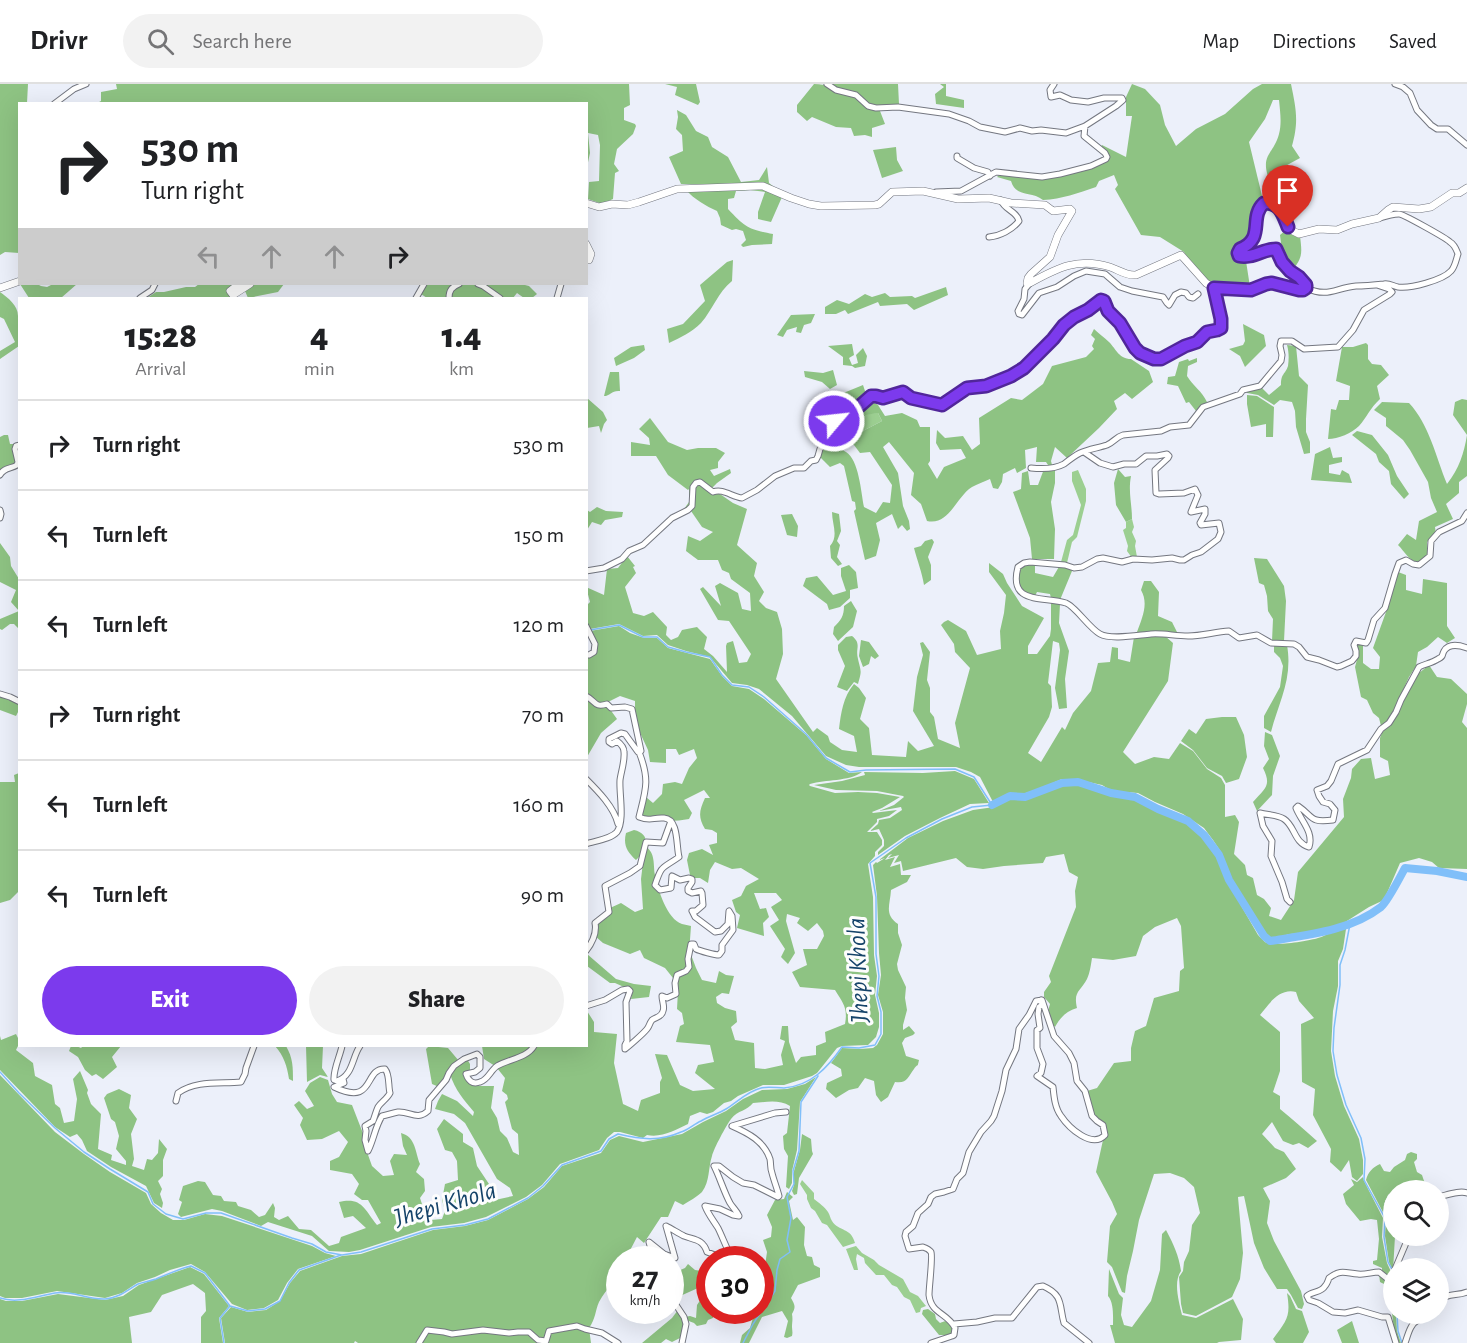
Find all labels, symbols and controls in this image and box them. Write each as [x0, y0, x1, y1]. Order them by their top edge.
search box [123, 14, 543, 68]
icon: search [144, 25, 177, 58]
text: Drivr [30, 27, 87, 55]
text: Search here [192, 30, 292, 52]
text: Map [1203, 31, 1239, 52]
text: Directions [1272, 31, 1356, 52]
text: Saved [1389, 31, 1437, 52]
icon: right [42, 126, 120, 204]
text: 530 m [141, 128, 239, 170]
pin [1262, 165, 1313, 227]
icon: arrive [1271, 174, 1304, 207]
text: Turn right [141, 177, 244, 204]
icon: left [192, 240, 225, 273]
icon: ahead [255, 240, 288, 273]
icon: ahead [318, 240, 351, 273]
icon: right [381, 240, 414, 273]
text: 15:28 [125, 318, 197, 354]
text: 4 [310, 318, 329, 354]
text: 1.4 [441, 318, 481, 354]
text: Arrival [135, 359, 187, 379]
text: min [304, 359, 335, 379]
text: km [449, 359, 474, 379]
position arrow [802, 389, 866, 453]
icon: right [42, 429, 75, 462]
text: Turn right [93, 434, 180, 456]
text: 530 m [513, 434, 564, 456]
icon: left [42, 519, 75, 552]
text: Turn left [93, 524, 167, 546]
text: 150 m [514, 524, 564, 546]
icon: left [42, 609, 75, 642]
text: Turn left [93, 614, 167, 636]
text: 120 m [514, 614, 564, 636]
icon: right [42, 699, 75, 732]
text: Turn right [93, 704, 180, 726]
text: 70 m [522, 704, 564, 726]
icon: left [42, 789, 75, 822]
text: Turn left [93, 794, 167, 816]
text: 160 m [513, 794, 564, 816]
icon: left [42, 879, 75, 912]
text: Turn left [93, 884, 167, 906]
text: 90 m [521, 884, 564, 906]
water label: Jhepi Khola [843, 917, 873, 1024]
button: Exit [42, 966, 297, 1035]
button: Share [309, 966, 564, 1035]
water label: Jhepi Khola [390, 1177, 499, 1231]
map controls [1383, 1180, 1449, 1324]
button: search [1383, 1180, 1449, 1246]
speed limit sign: 30 [696, 1246, 774, 1324]
button: layers [1383, 1258, 1449, 1324]
text: 27 [631, 1263, 659, 1293]
text: km/h [630, 1293, 660, 1308]

